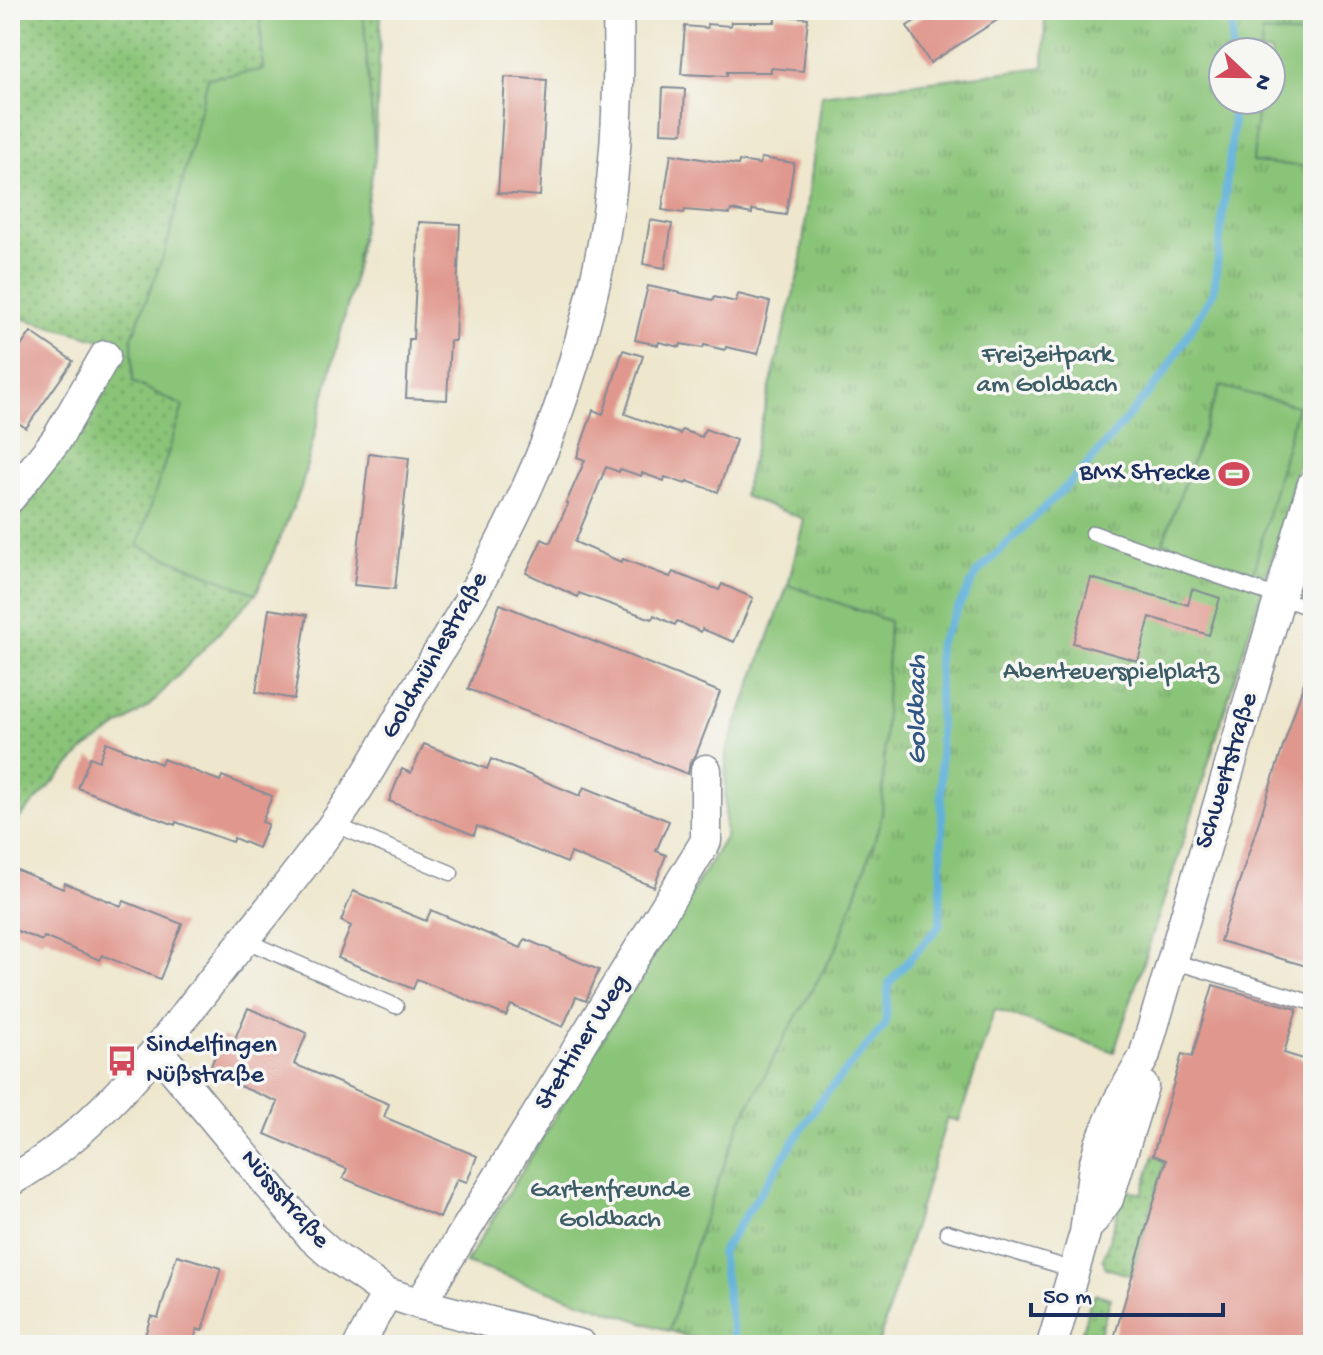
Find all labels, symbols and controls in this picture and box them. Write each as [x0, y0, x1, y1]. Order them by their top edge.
north arrow [1207, 36, 1287, 116]
text: N [1247, 70, 1277, 94]
park label: Freizeitpark am Goldbach [977, 341, 1117, 402]
sports icon: BMX Strecke [1217, 457, 1251, 491]
place label: BMX Strecke [1079, 459, 1211, 490]
street label: Goldmühlestraße [376, 566, 497, 745]
water label: Goldbach [902, 654, 935, 765]
park label: Abenteuerspielplatz [1003, 658, 1220, 689]
street label: Schwertstraße [1190, 689, 1267, 853]
street label: Stettiner Weg [529, 969, 637, 1117]
place label: Sindelfingen Nüßstraße [146, 1031, 278, 1092]
bus stop icon: Sindelfingen Nüßstraße [105, 1044, 139, 1078]
street label: Nüssstraße [232, 1144, 336, 1256]
park label: Gartenfreunde Goldbach [530, 1176, 691, 1237]
scale bar [1031, 1267, 1223, 1317]
text: 50 m [1043, 1284, 1092, 1313]

